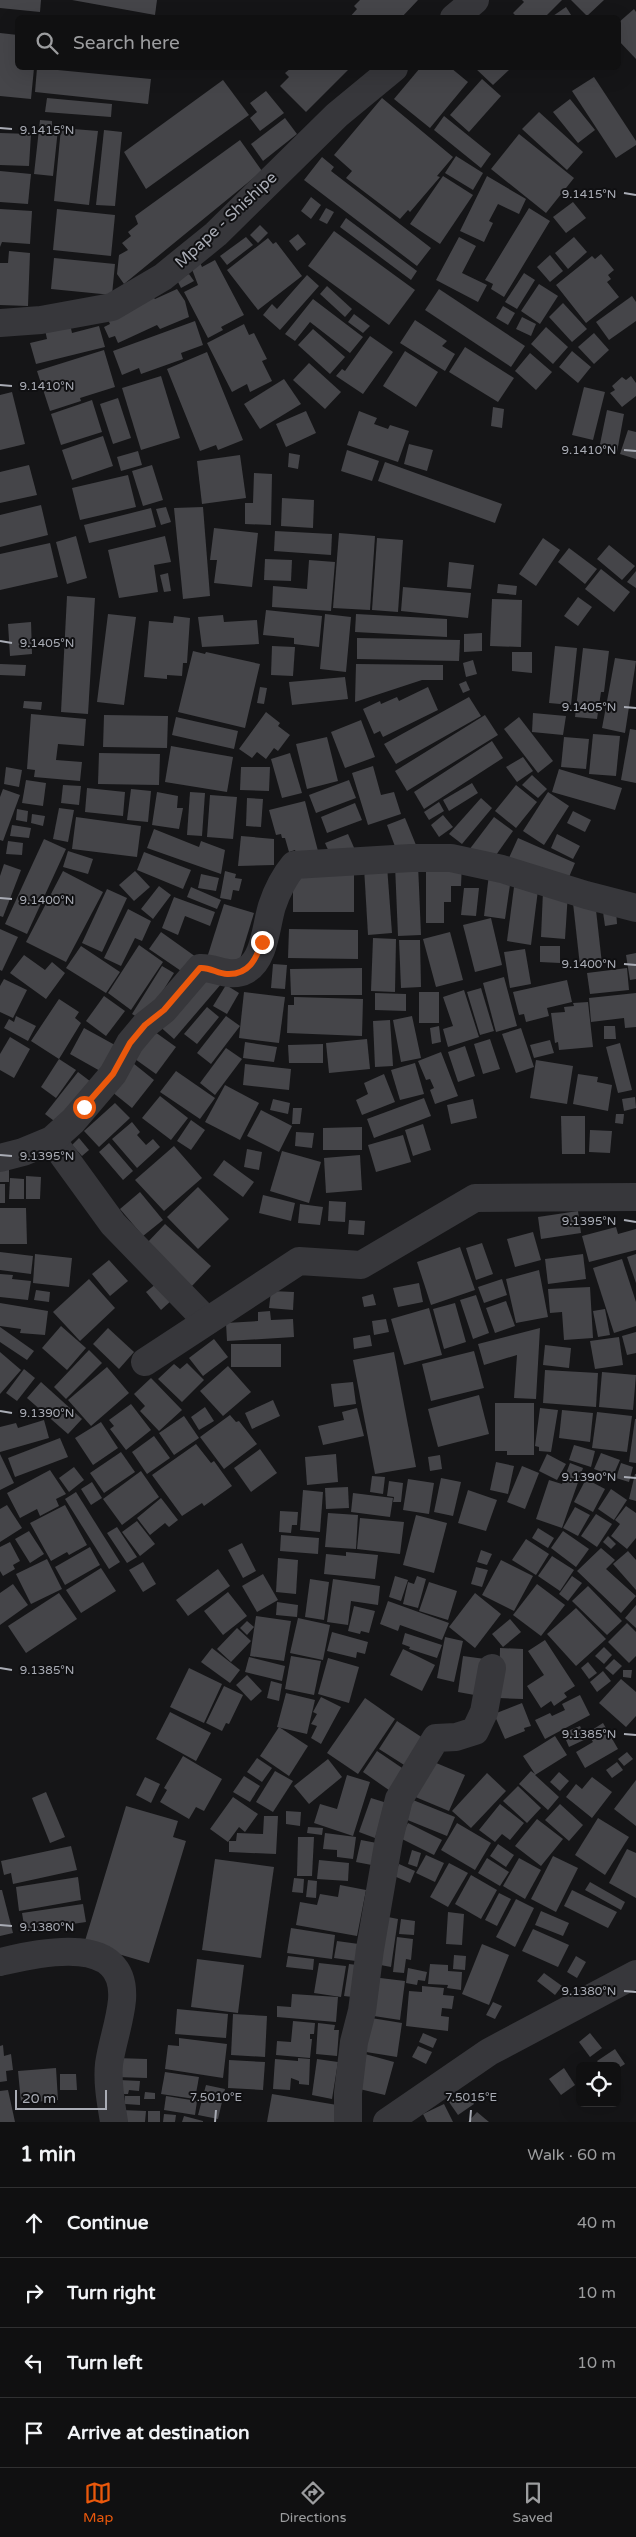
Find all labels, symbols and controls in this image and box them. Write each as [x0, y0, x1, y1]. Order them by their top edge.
search box [15, 15, 621, 70]
icon: search [33, 29, 61, 57]
text: Search here [73, 32, 180, 54]
text: 9.1415°N [20, 123, 74, 137]
street label: Mpape - Shishipe [171, 168, 281, 272]
text: 9.1415°N [562, 187, 616, 201]
text: 9.1410°N [20, 379, 74, 393]
text: 9.1410°N [562, 443, 616, 457]
text: 9.1405°N [20, 636, 74, 650]
text: 9.1405°N [562, 700, 616, 714]
text: 9.1400°N [20, 893, 74, 907]
route end [251, 931, 274, 954]
text: 9.1400°N [562, 957, 616, 971]
route start [73, 1096, 96, 1119]
text: 9.1395°N [20, 1149, 74, 1163]
text: 9.1395°N [562, 1214, 616, 1228]
text: 9.1390°N [20, 1406, 74, 1420]
text: 9.1390°N [562, 1470, 616, 1484]
text: 9.1385°N [20, 1663, 74, 1677]
text: 9.1385°N [562, 1727, 616, 1741]
text: 9.1380°N [20, 1920, 74, 1934]
text: 9.1380°N [562, 1984, 616, 1998]
map controls [576, 2062, 621, 2107]
button: locate [576, 2062, 621, 2107]
scale bar [15, 2087, 108, 2110]
text: 20 m [22, 2090, 56, 2107]
text: 7.5010°E [190, 2090, 243, 2104]
text: 7.5015°E [445, 2090, 497, 2104]
text: 1 min [20, 2142, 76, 2167]
text: Walk · 60 m [527, 2145, 616, 2165]
icon: ahead [20, 2209, 48, 2237]
text: Continue [67, 2212, 149, 2234]
text: 40 m [577, 2213, 616, 2233]
icon: right [20, 2279, 48, 2307]
text: Turn right [67, 2282, 155, 2304]
text: 10 m [577, 2283, 616, 2303]
icon: left [20, 2349, 48, 2377]
text: Turn left [67, 2352, 143, 2374]
text: 10 m [577, 2353, 616, 2373]
icon: arrive [20, 2419, 48, 2447]
text: Arrive at destination [67, 2422, 250, 2444]
tab: Map [83, 2479, 113, 2526]
tab: Directions [279, 2479, 346, 2526]
tab: Saved [512, 2479, 553, 2526]

